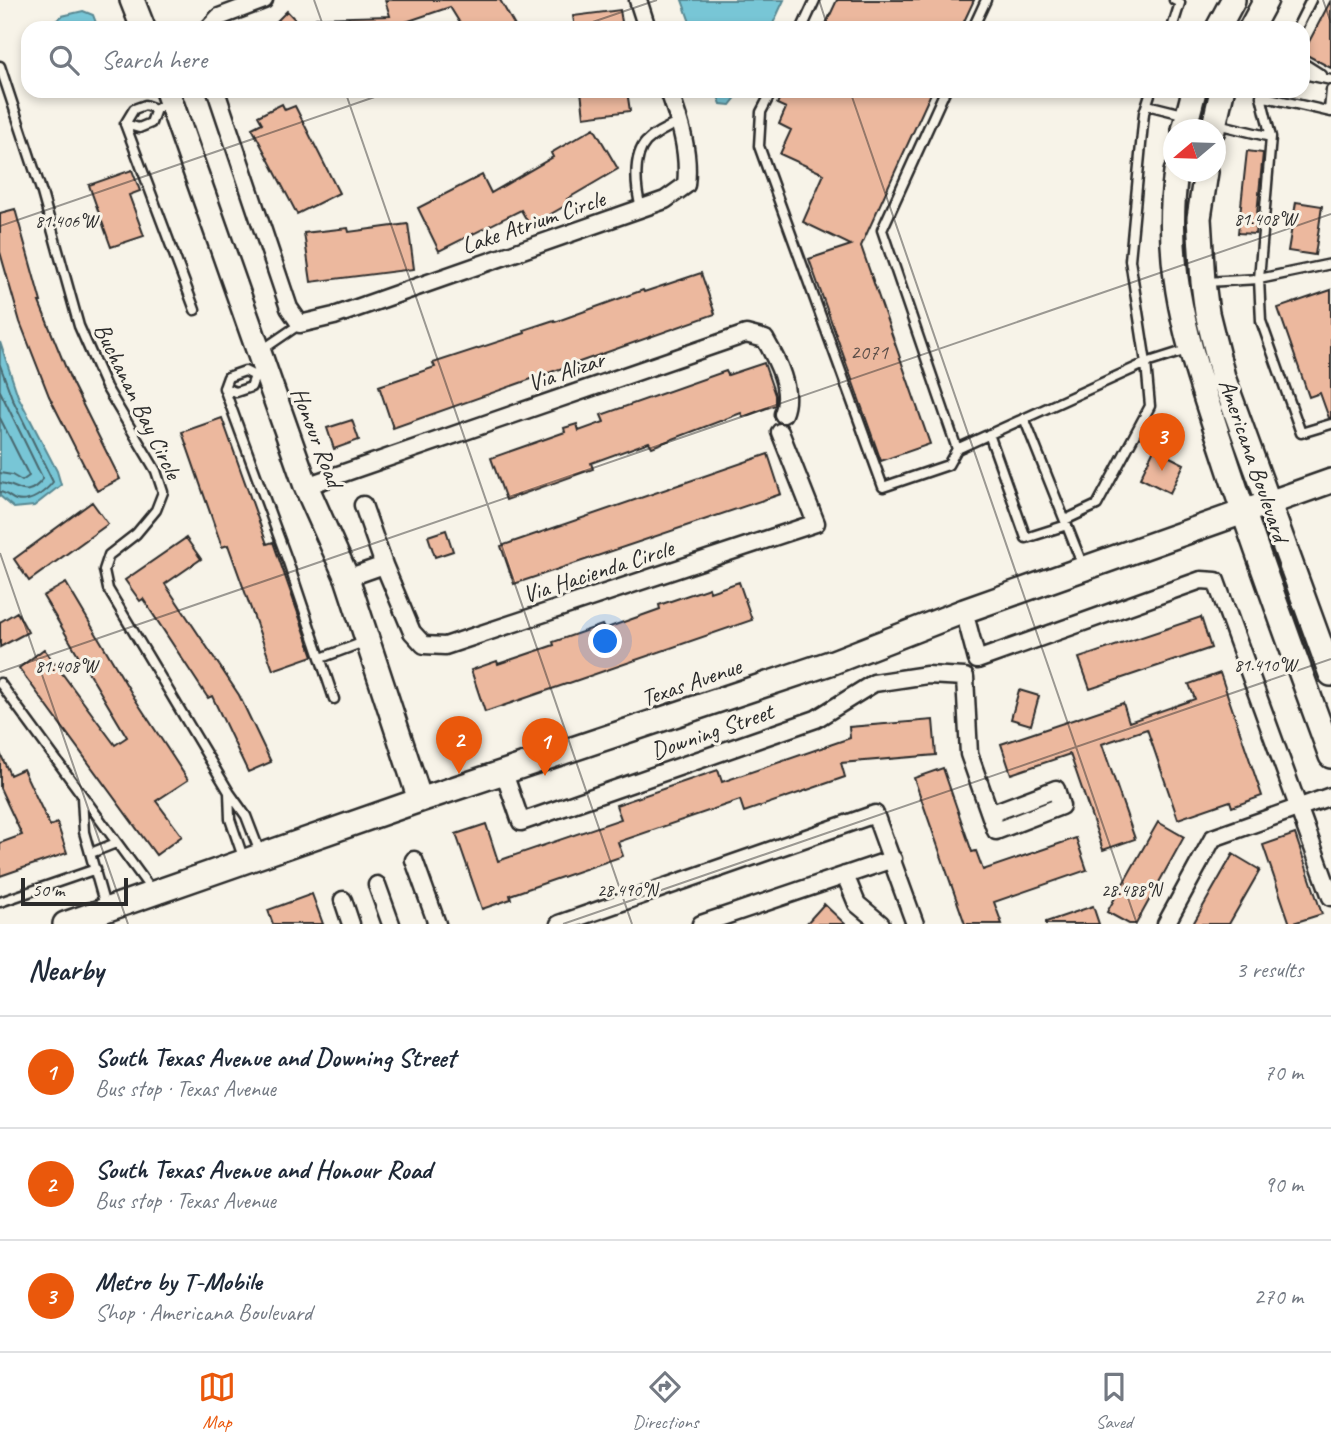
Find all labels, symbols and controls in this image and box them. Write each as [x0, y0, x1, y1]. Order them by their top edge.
search box [21, 21, 1310, 98]
icon: search [45, 41, 83, 79]
text: Search here [101, 43, 207, 76]
north arrow [1163, 119, 1226, 182]
street label: Lake Atrium Circle [457, 183, 611, 261]
text: 81.408°W [1234, 208, 1299, 230]
text: 81.406°W [35, 210, 100, 232]
street label: Buchanan Bay Circle [87, 318, 190, 486]
house number: 2071 [850, 339, 889, 365]
street label: Via Alizar [524, 343, 610, 398]
street label: Americana Boulevard [1212, 375, 1297, 548]
street label: Honour Road [284, 383, 351, 495]
pin: 3 [1139, 413, 1185, 471]
street label: Via Hacienda Circle [519, 532, 679, 609]
your location [588, 624, 622, 658]
street label: Texas Avenue [637, 650, 747, 713]
text: 81.410°W [1234, 654, 1299, 676]
text: 81.408°W [35, 655, 100, 677]
street label: Downing Street [647, 695, 779, 766]
pin: 2 [436, 716, 482, 774]
pin: 1 [522, 718, 568, 776]
scale bar [21, 875, 128, 907]
text: 50 m [32, 878, 64, 902]
text: 28.490°N [597, 879, 660, 901]
text: 28.488°N [1101, 879, 1164, 901]
text: Nearby [28, 951, 104, 989]
text: 3 results [1236, 955, 1303, 984]
text: South Texas Avenue and Downing Street [95, 1041, 455, 1074]
text: 1 [46, 1058, 56, 1087]
text: 70 m [1264, 1058, 1303, 1087]
text: Bus stop · Texas Avenue [95, 1074, 276, 1103]
text: South Texas Avenue and Honour Road [95, 1153, 432, 1186]
text: 2 [46, 1170, 56, 1199]
text: 90 m [1264, 1170, 1303, 1199]
text: Bus stop · Texas Avenue [95, 1186, 276, 1215]
text: Metro by T-Mobile [95, 1265, 262, 1298]
text: 3 [46, 1282, 56, 1311]
text: 270 m [1254, 1282, 1303, 1311]
text: Shop · Americana Boulevard [95, 1298, 312, 1327]
tab: Map [198, 1368, 236, 1434]
tab: Directions [632, 1368, 699, 1434]
tab: Saved [1095, 1368, 1133, 1434]

